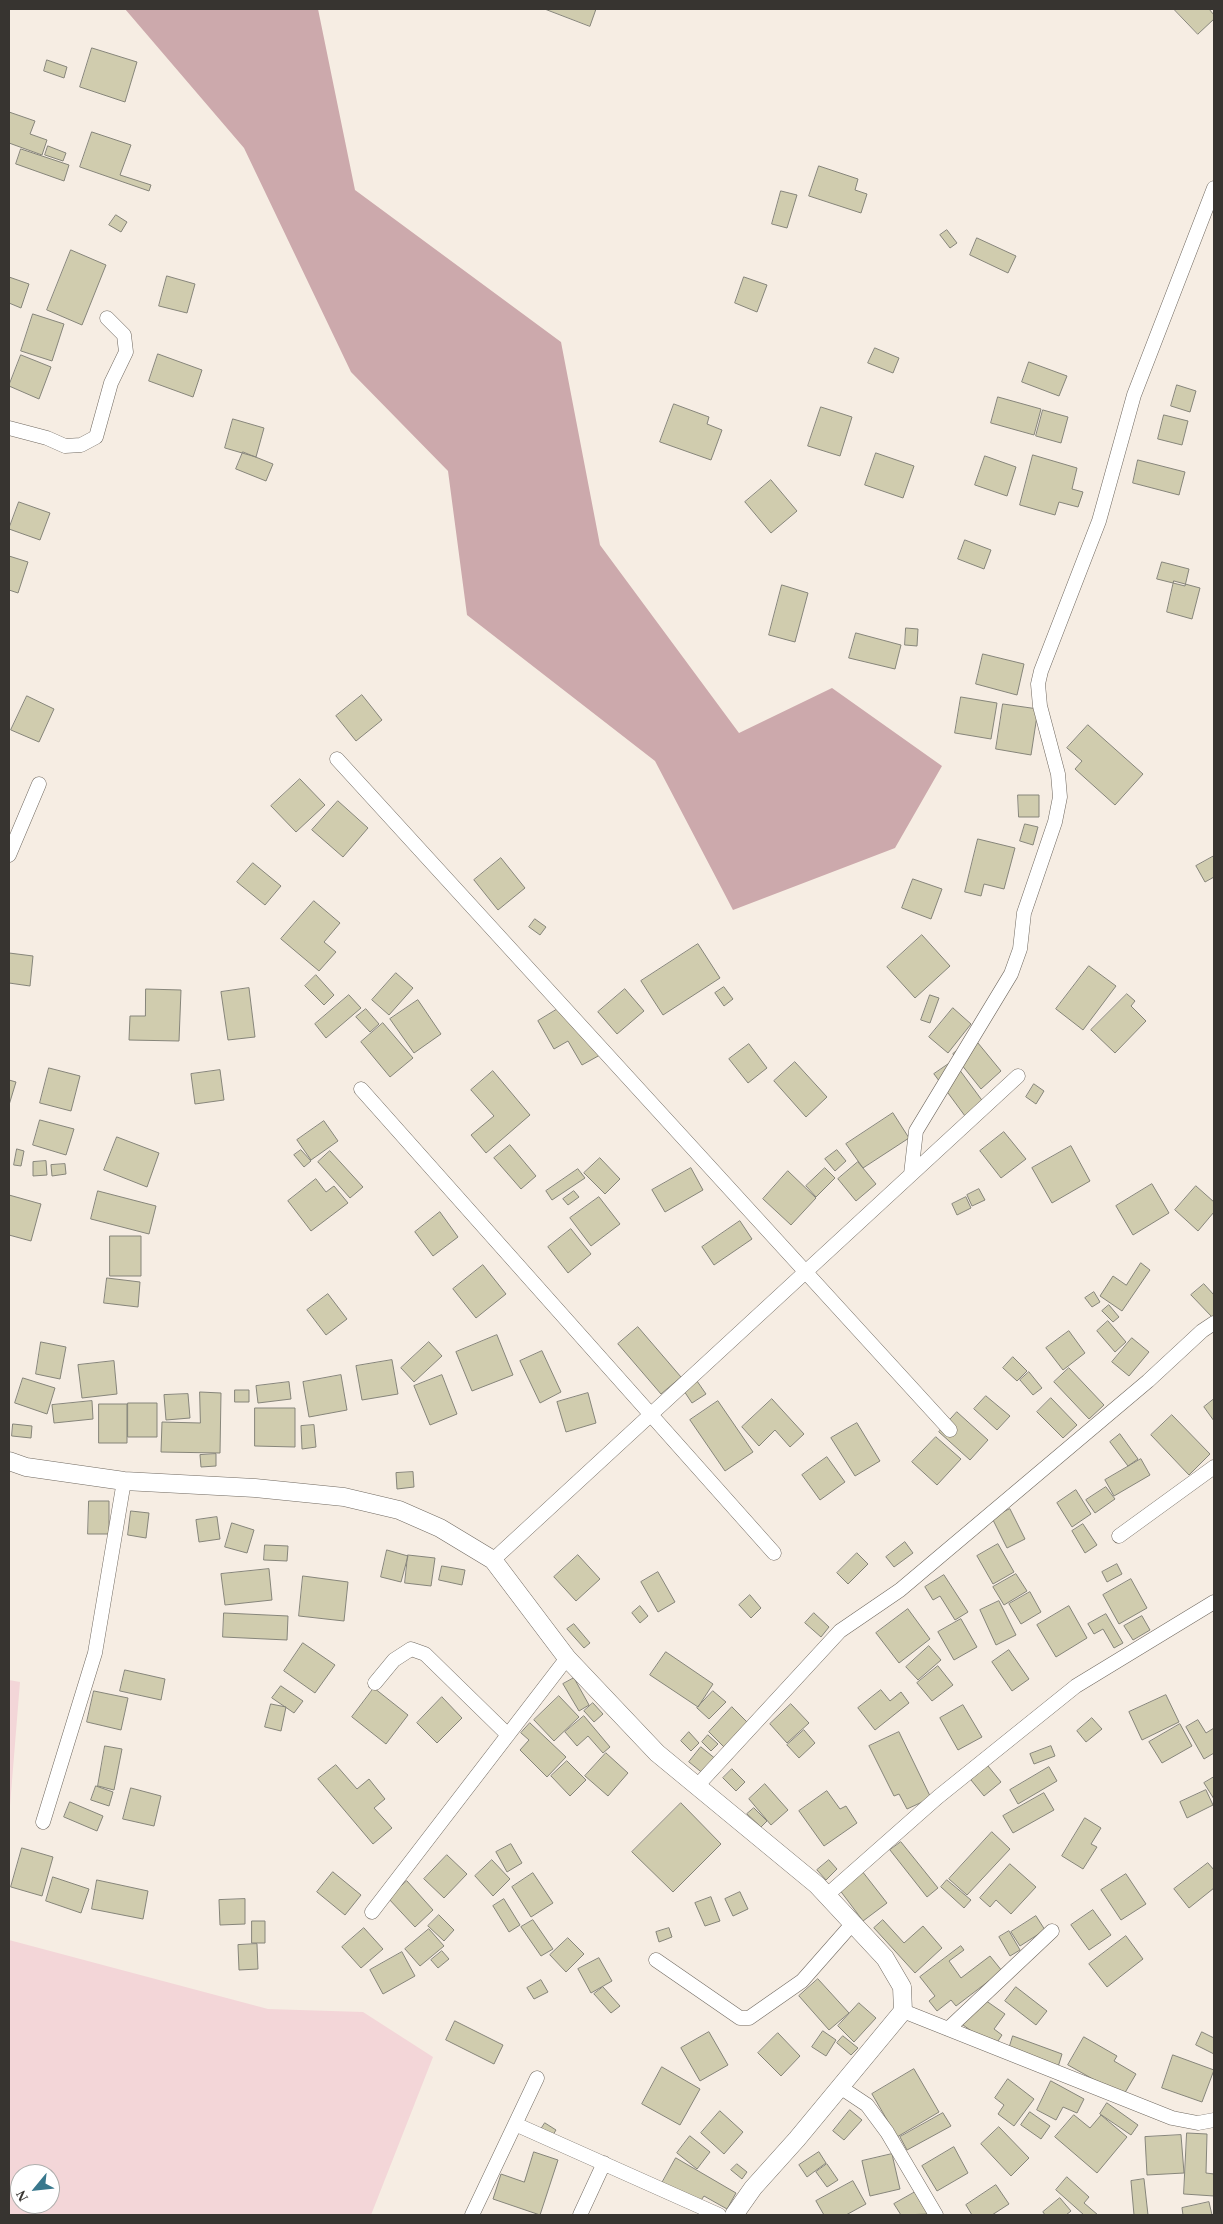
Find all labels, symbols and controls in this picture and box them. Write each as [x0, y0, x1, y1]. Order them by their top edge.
north arrow [10, 2164, 60, 2214]
text: N [13, 2188, 31, 2204]

